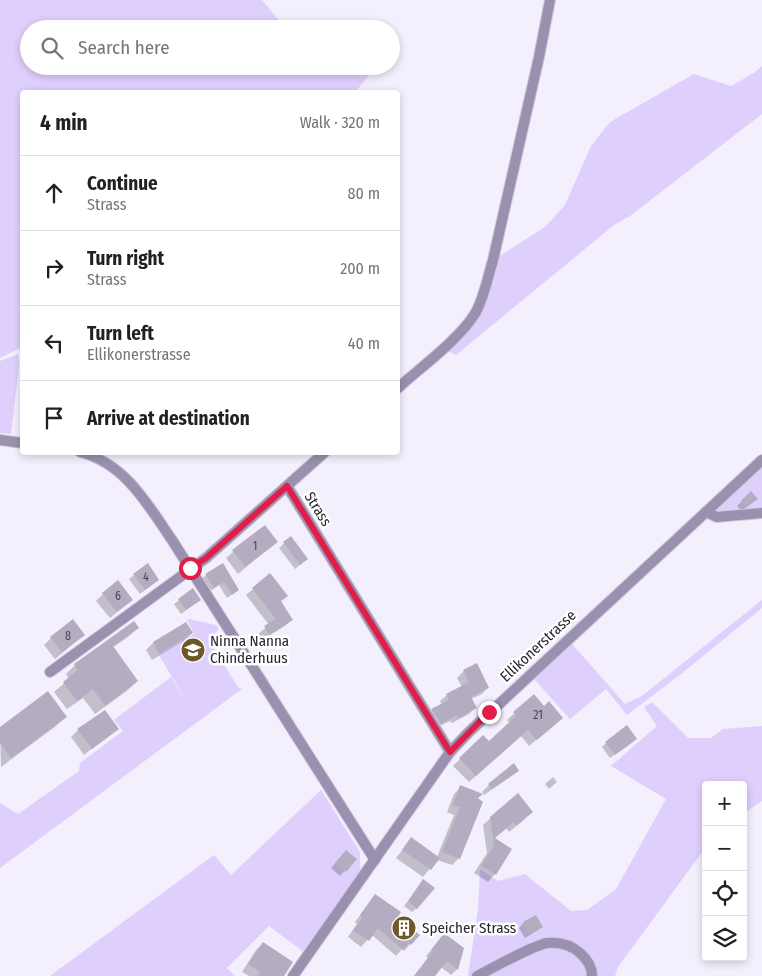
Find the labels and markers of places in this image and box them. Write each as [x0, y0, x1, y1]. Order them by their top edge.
place label: Ninna Nanna Chinderhuus [210, 632, 289, 667]
school or university icon: Ninna Nanna Chinderhuus [180, 637, 206, 663]
building icon: Speicher Strass [391, 915, 417, 941]
place label: Speicher Strass [422, 919, 516, 937]

